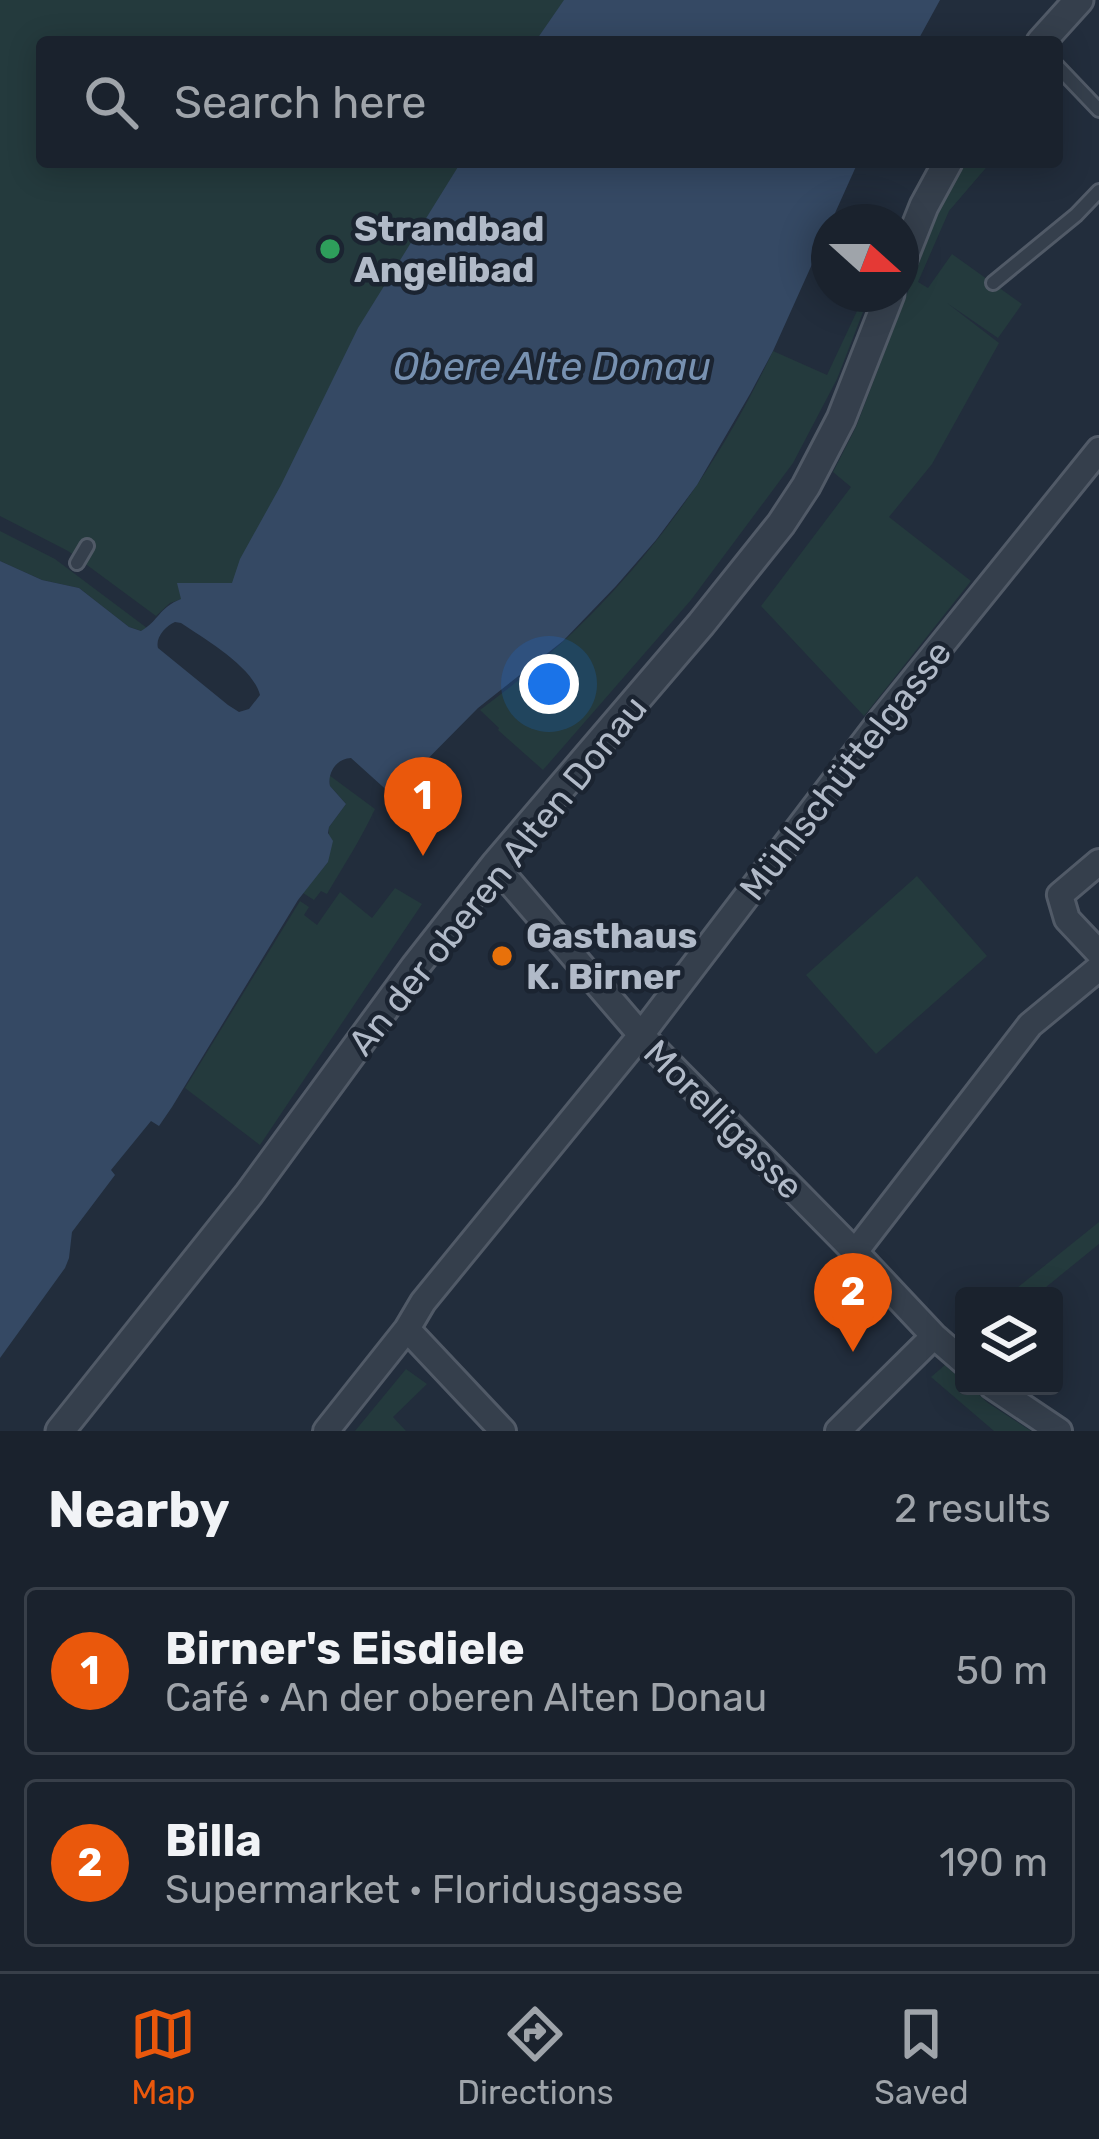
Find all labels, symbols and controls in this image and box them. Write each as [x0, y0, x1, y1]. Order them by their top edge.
search box [36, 36, 1063, 168]
icon: search [78, 69, 144, 135]
text: Search here [174, 76, 426, 129]
north arrow [811, 204, 919, 312]
place label: Strandbad Angelibad [354, 207, 545, 291]
marker: Strandbad Angelibad [317, 236, 343, 262]
water label: Obere Alte Donau [393, 344, 711, 390]
street label: Mühlschüttelgasse [731, 632, 960, 909]
your location [519, 654, 579, 714]
street label: An der oberen Alten Donau [339, 687, 656, 1064]
pin: 1 [384, 757, 462, 856]
place label: Gasthaus K. Birner [526, 914, 697, 998]
marker: Gasthaus K. Birner [489, 943, 515, 969]
street label: Morelligasse [635, 1031, 812, 1208]
pin: 2 [814, 1253, 892, 1352]
map controls [955, 1287, 1063, 1395]
button: layers [955, 1287, 1063, 1395]
text: Nearby [48, 1479, 230, 1540]
text: 2 results [894, 1486, 1051, 1532]
text: Birner's Eisdiele [165, 1622, 525, 1675]
text: 1 [80, 1648, 100, 1694]
text: 50 m [956, 1648, 1048, 1694]
text: Café · An der oberen Alten Donau [165, 1675, 767, 1721]
text: Billa [165, 1814, 262, 1867]
text: 2 [77, 1840, 103, 1886]
text: 190 m [939, 1840, 1048, 1886]
text: Supermarket · Floridusgasse [165, 1867, 684, 1913]
tab: Map [130, 2001, 196, 2112]
tab: Directions [457, 2001, 614, 2112]
tab: Saved [874, 2001, 969, 2112]

